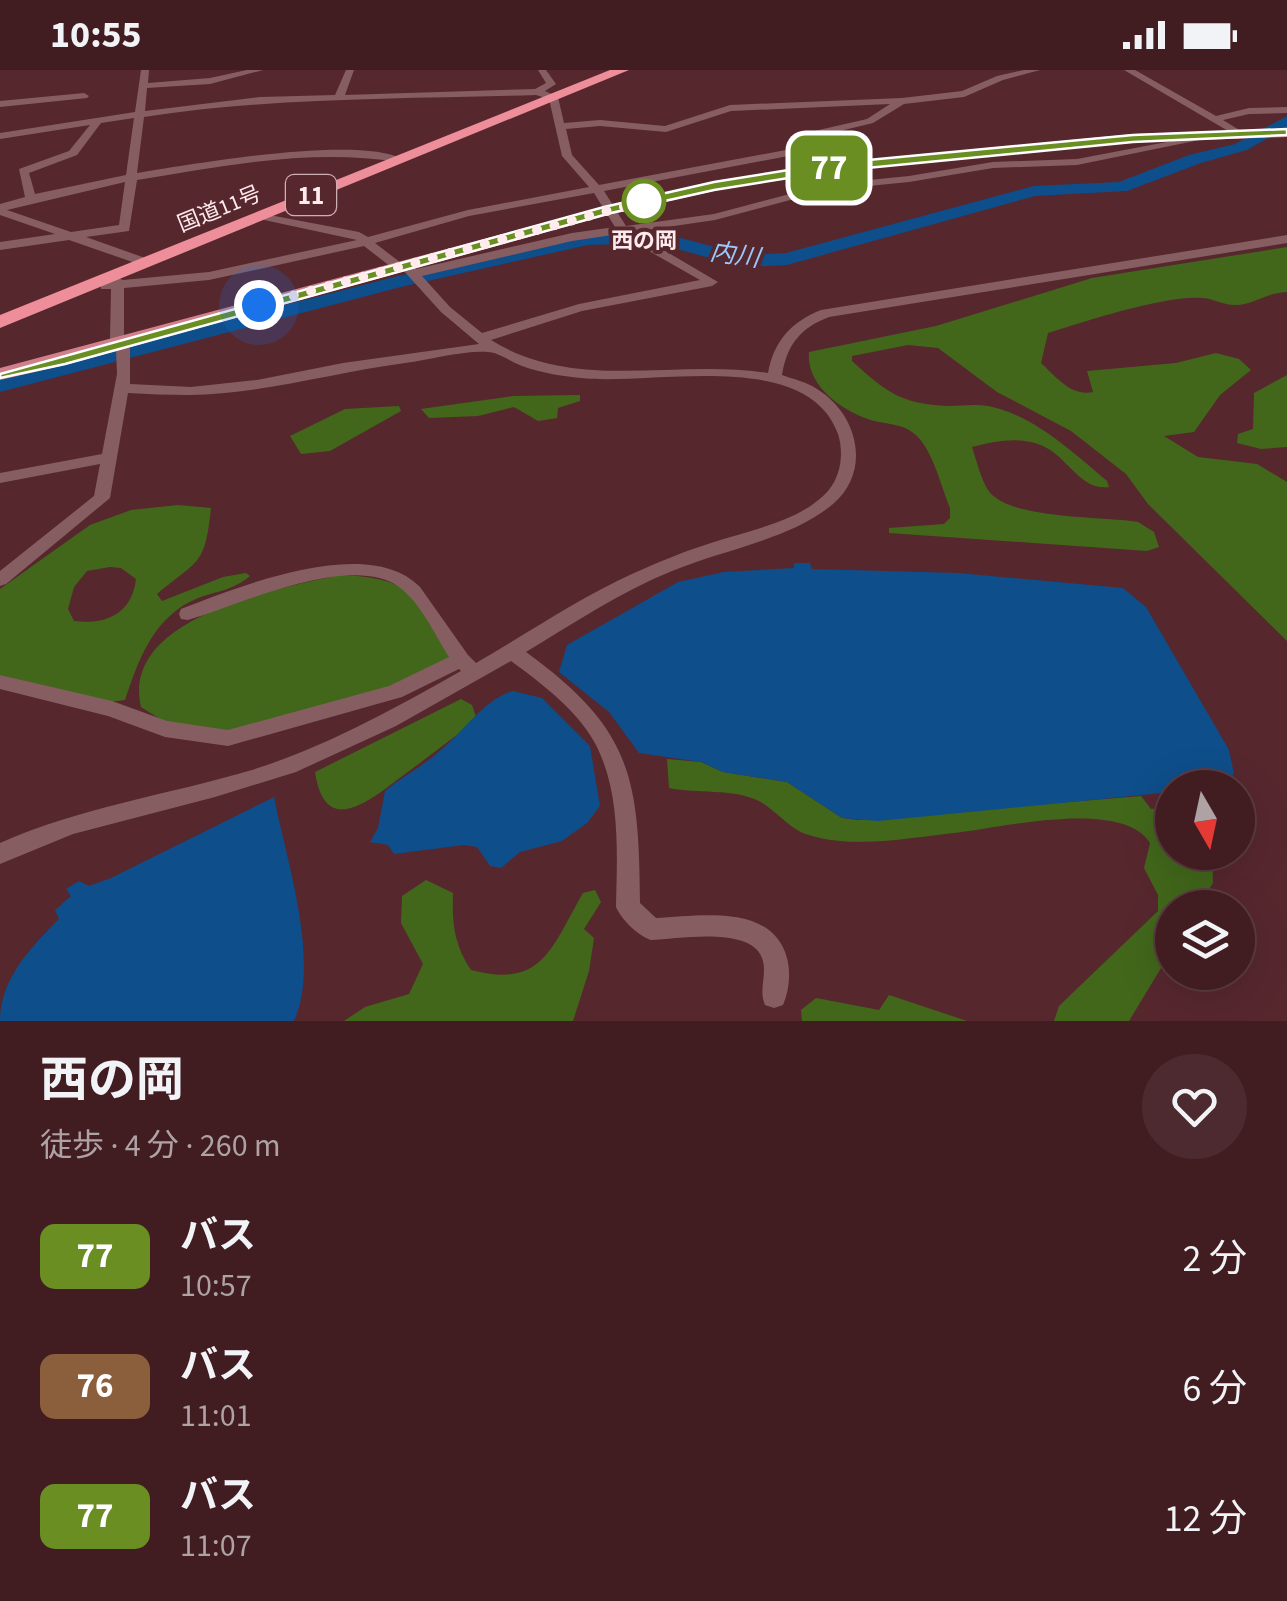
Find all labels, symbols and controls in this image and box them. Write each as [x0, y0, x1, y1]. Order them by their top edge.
text: 10:55 [50, 8, 142, 62]
line badge: 77 [784, 136, 874, 200]
text: 77 [811, 143, 847, 193]
road number: 11 [286, 175, 336, 215]
street label: 国道11号 [173, 178, 266, 240]
marker: 西の岡 [623, 180, 665, 222]
place label: 西の岡 [611, 225, 677, 257]
water label: 内川 [708, 234, 765, 277]
your location [234, 280, 284, 330]
north arrow [1155, 770, 1255, 870]
map controls [1155, 770, 1255, 990]
button: layers [1155, 890, 1255, 990]
text: 西の岡 [40, 1047, 184, 1115]
button: heart [1142, 1054, 1247, 1159]
text: 徒歩 · 4 分 · 260 m [40, 1123, 280, 1169]
text: バス [180, 1209, 256, 1263]
text: 77 [77, 1231, 113, 1281]
text: 2 分 [1183, 1232, 1247, 1286]
text: 10:57 [180, 1263, 252, 1309]
text: バス [180, 1339, 256, 1393]
text: 76 [77, 1361, 113, 1411]
text: 6 分 [1183, 1362, 1247, 1416]
text: 11:01 [180, 1393, 252, 1439]
text: バス [180, 1469, 256, 1523]
text: 77 [77, 1491, 113, 1541]
text: 12 分 [1164, 1492, 1247, 1546]
text: 11:07 [180, 1523, 252, 1569]

